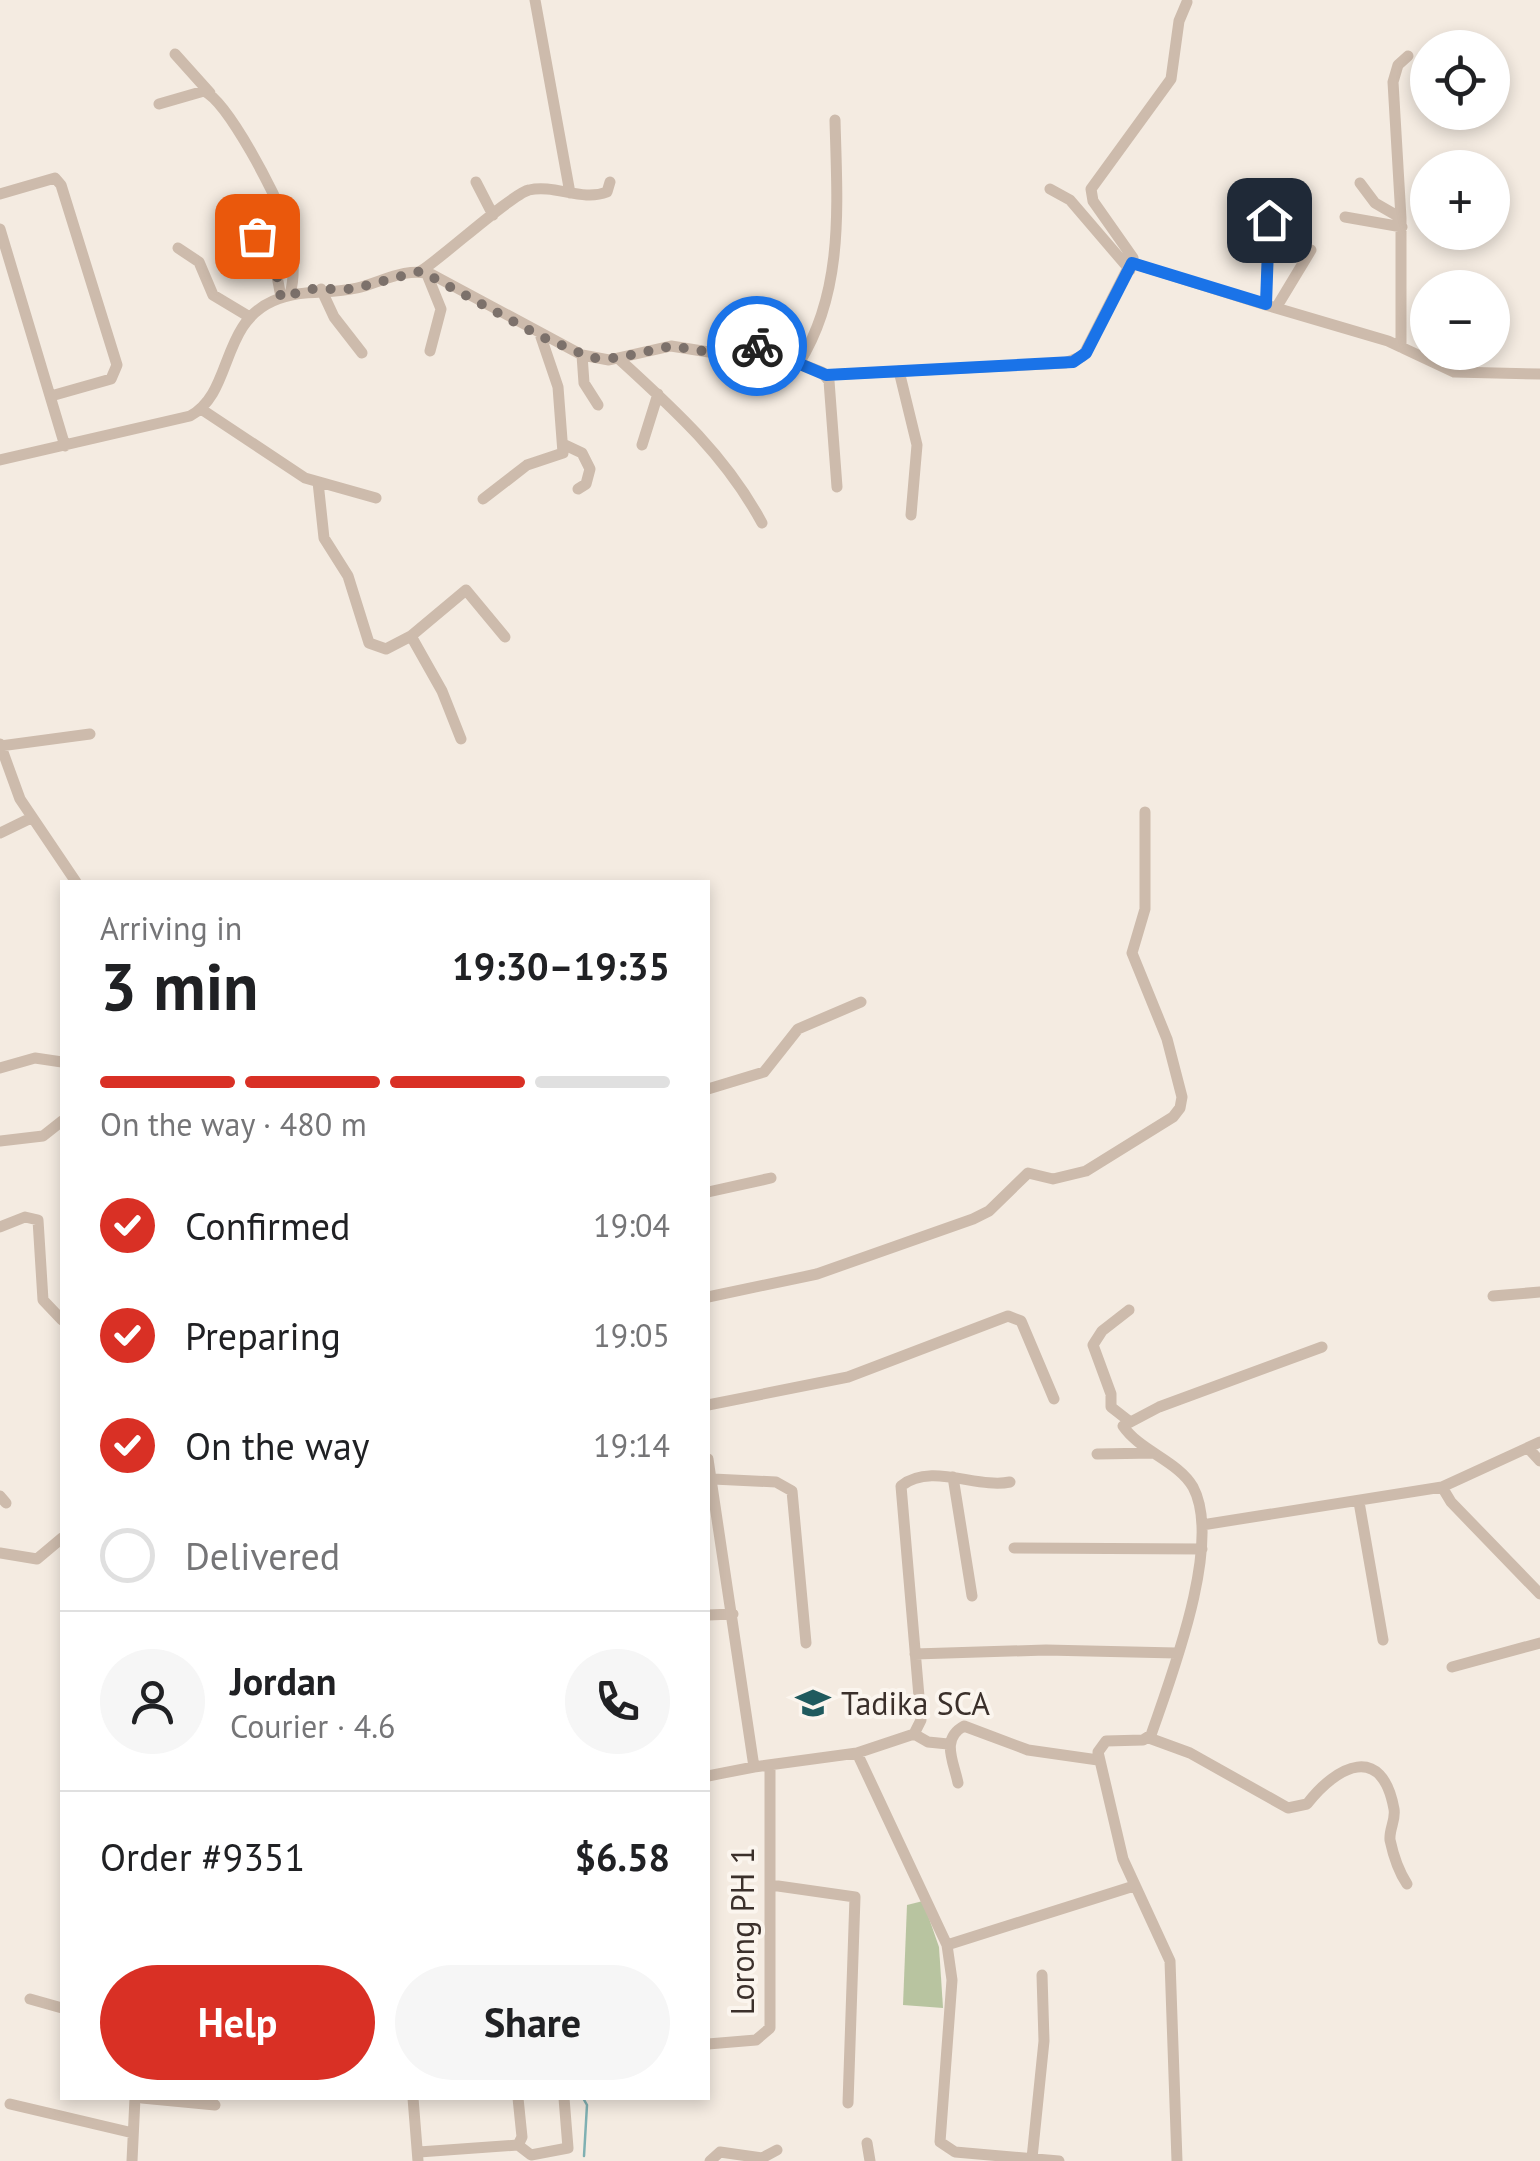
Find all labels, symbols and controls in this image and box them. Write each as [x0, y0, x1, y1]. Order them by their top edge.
map controls [1410, 30, 1510, 370]
button: locate [1410, 30, 1510, 130]
button: + [1410, 150, 1510, 250]
pin [1227, 178, 1312, 263]
icon: home [1242, 193, 1297, 248]
pin [215, 194, 300, 279]
icon: bag [230, 209, 285, 264]
button: − [1410, 270, 1510, 370]
courier [707, 296, 807, 396]
icon: bike [730, 319, 785, 374]
text: Arriving in [100, 907, 242, 949]
text: 19:30–19:35 [452, 941, 670, 990]
text: 3 min [100, 944, 259, 1028]
text: On the way · 480 m [100, 1103, 367, 1145]
icon: check [100, 1198, 155, 1253]
text: Confirmed [185, 1201, 351, 1250]
text: 19:04 [593, 1204, 670, 1246]
icon: check [100, 1308, 155, 1363]
text: Preparing [185, 1311, 341, 1360]
text: 19:05 [593, 1314, 670, 1356]
icon: check [100, 1418, 155, 1473]
text: On the way [185, 1421, 370, 1470]
text: 19:14 [593, 1424, 670, 1466]
text: Delivered [185, 1531, 340, 1580]
button: person [100, 1649, 205, 1754]
button: phone [565, 1649, 670, 1754]
text: Jordan [230, 1656, 336, 1705]
place label: Tadika SCA [841, 1682, 990, 1724]
school or university icon: Tadika SCA [794, 1684, 832, 1722]
text: Courier · 4.6 [230, 1705, 396, 1747]
text: Order #9351 [100, 1832, 305, 1881]
text: $6.58 [574, 1832, 670, 1881]
street label: Lorong PH 1 [721, 1847, 763, 2015]
button: Help [100, 1965, 375, 2080]
button: Share [395, 1965, 670, 2080]

